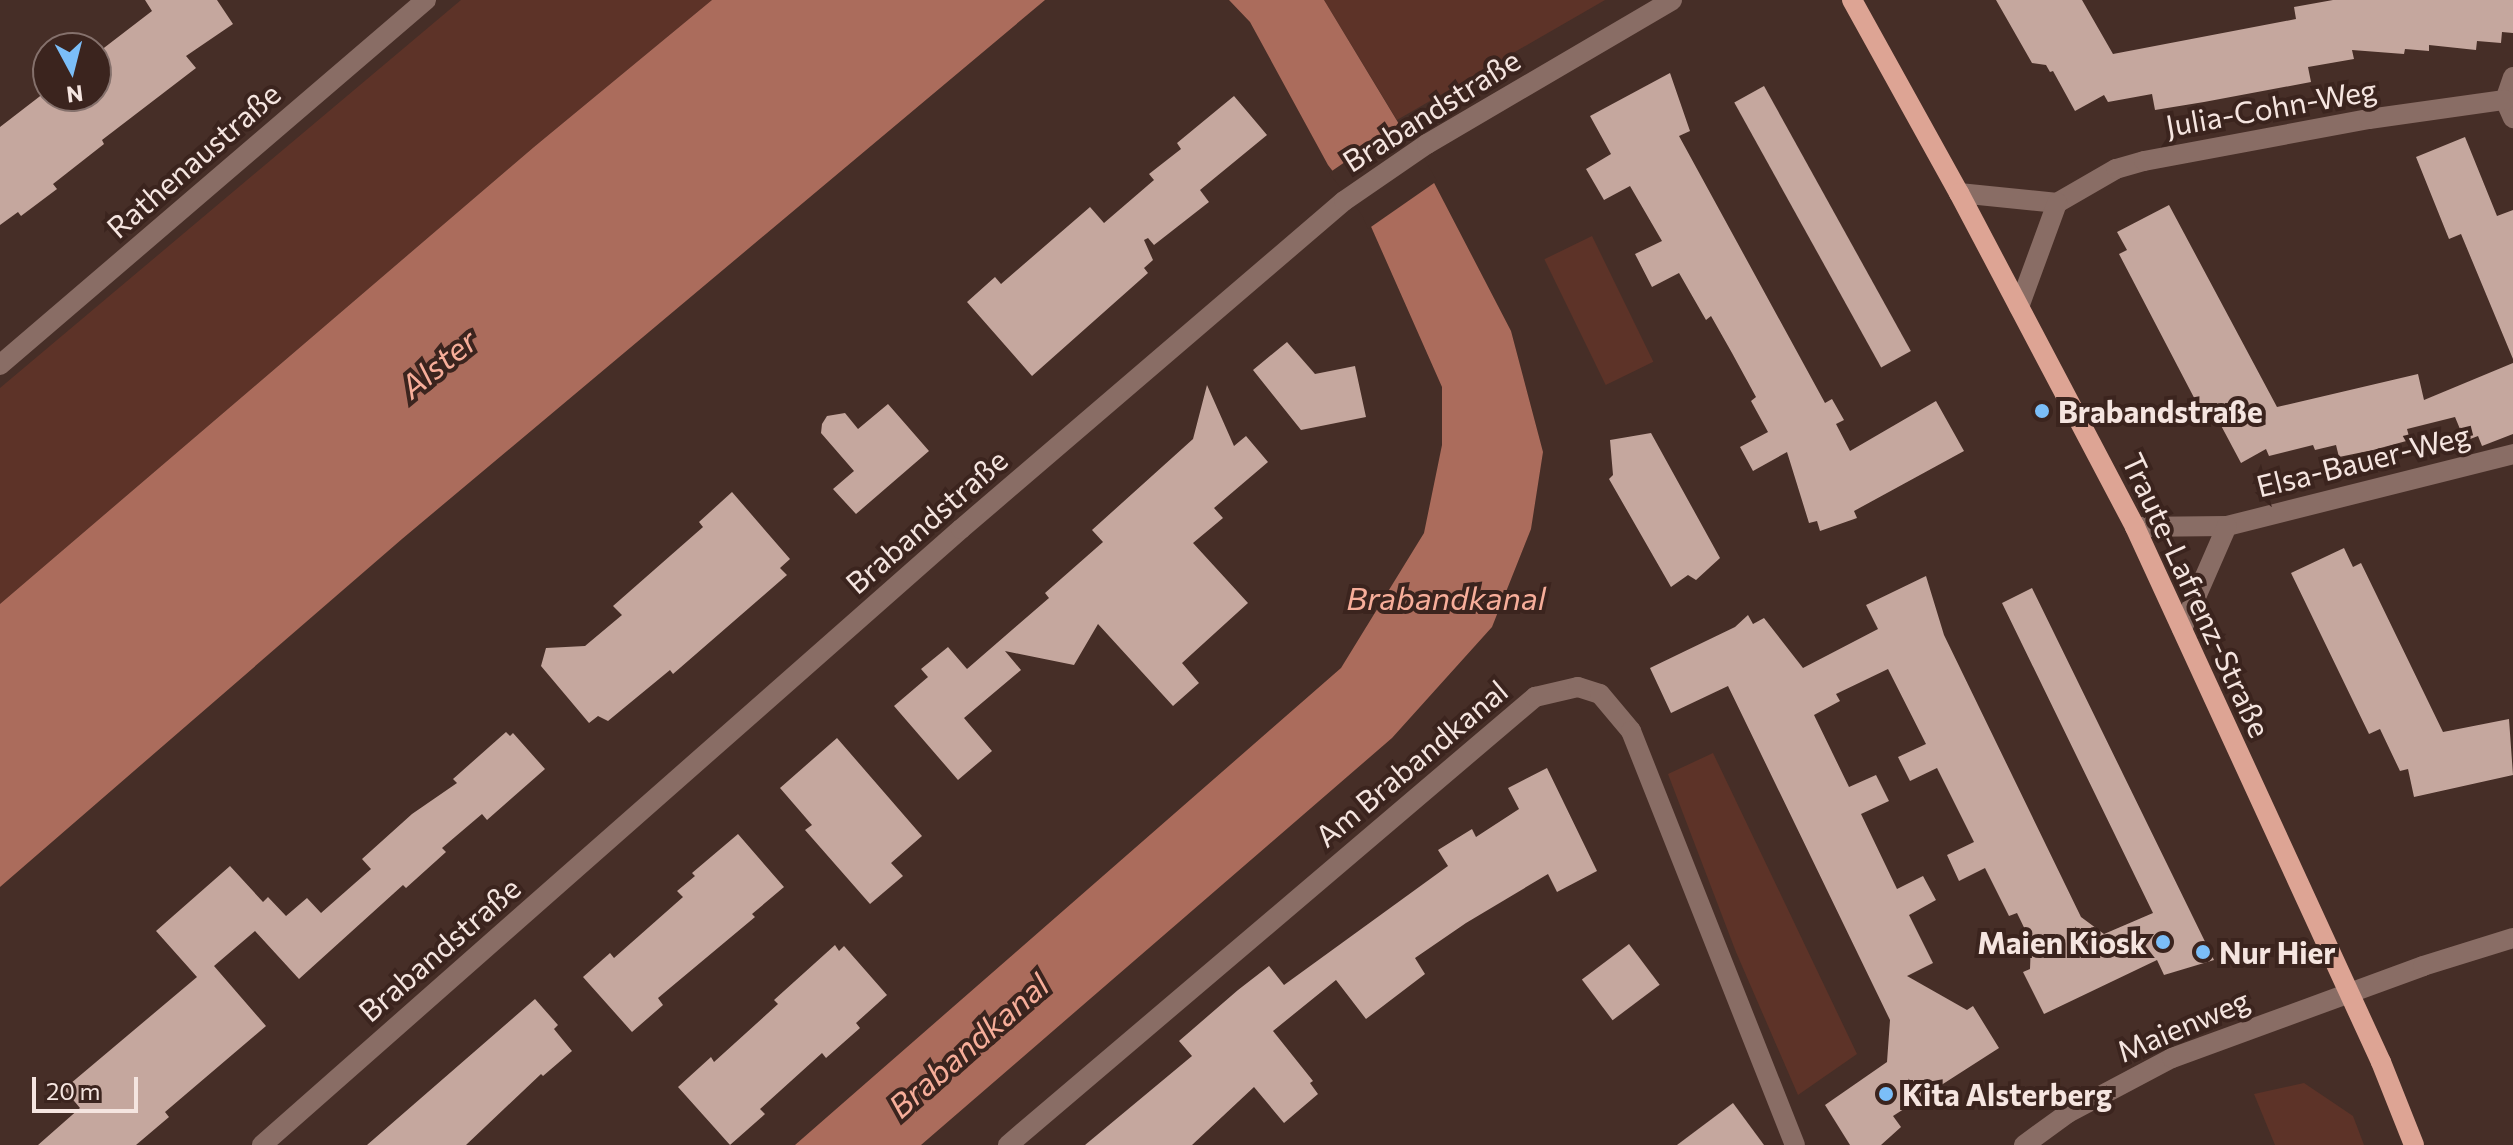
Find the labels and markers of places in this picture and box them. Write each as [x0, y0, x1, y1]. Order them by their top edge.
place label: Brabandstraße [2058, 393, 2263, 429]
marker: Brabandstraße [2033, 402, 2051, 420]
place label: Maien Kiosk [1977, 924, 2147, 960]
marker: Maien Kiosk [2154, 933, 2172, 951]
place label: Nur Hier [2219, 934, 2336, 970]
marker: Nur Hier [2194, 943, 2212, 961]
place label: Kita Alsterberg [1902, 1076, 2112, 1112]
marker: Kita Alsterberg [1877, 1085, 1895, 1103]

